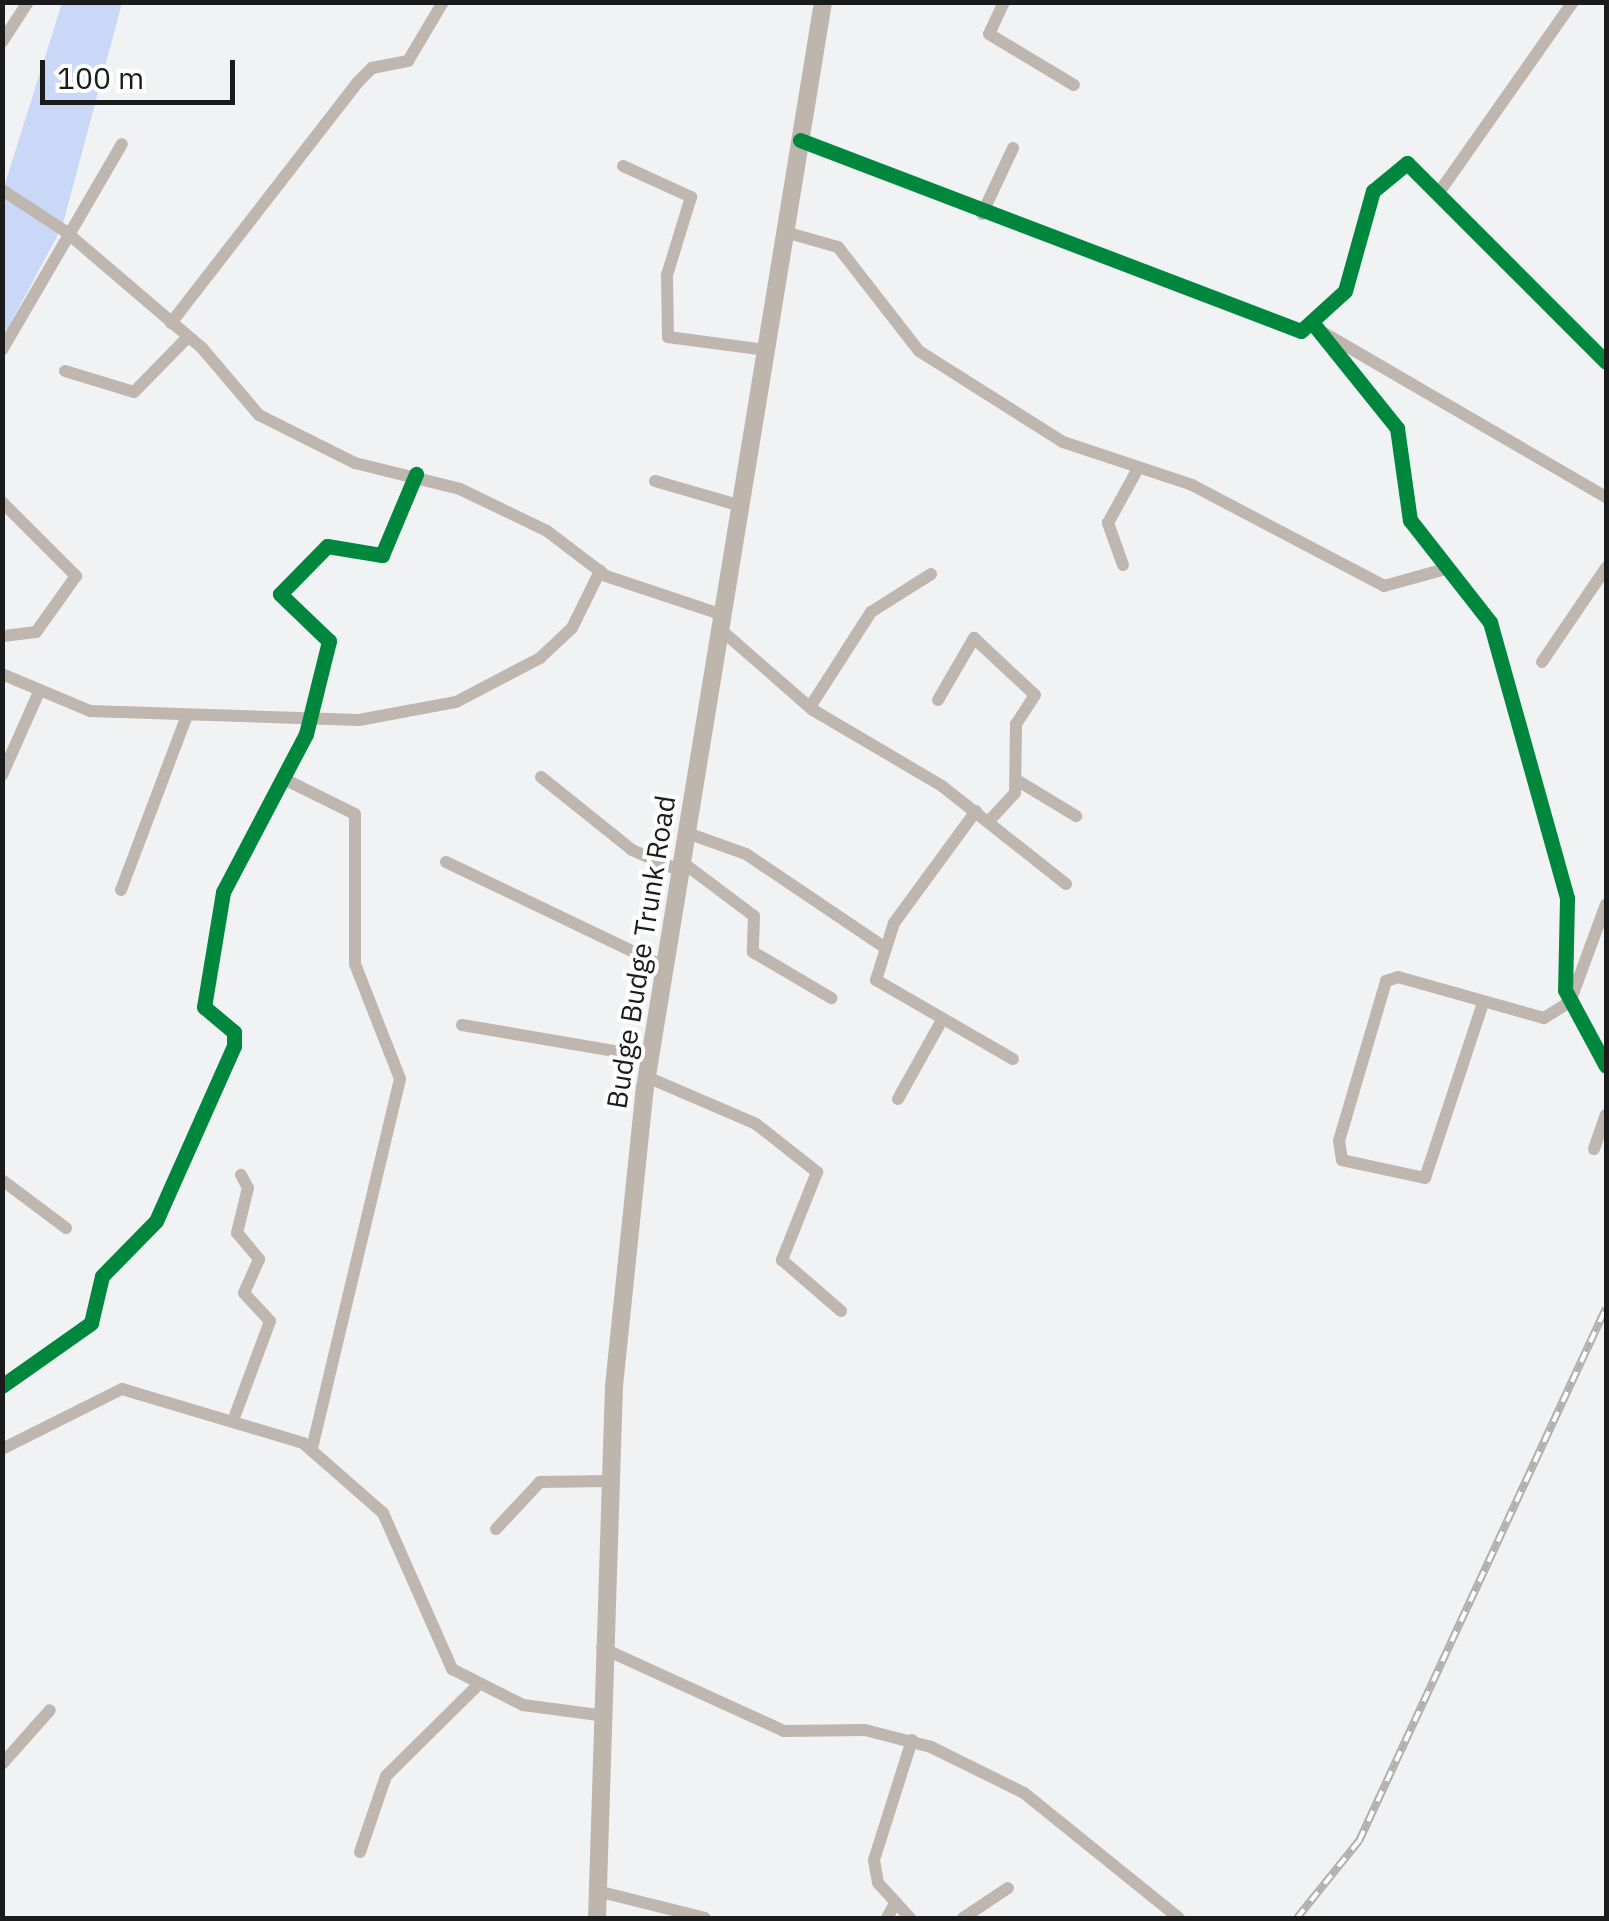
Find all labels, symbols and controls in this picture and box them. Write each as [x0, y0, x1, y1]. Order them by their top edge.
scale bar [45, 40, 240, 102]
text: 100 m [57, 58, 144, 97]
street label: Budge Budge Trunk Road [600, 793, 682, 1111]

